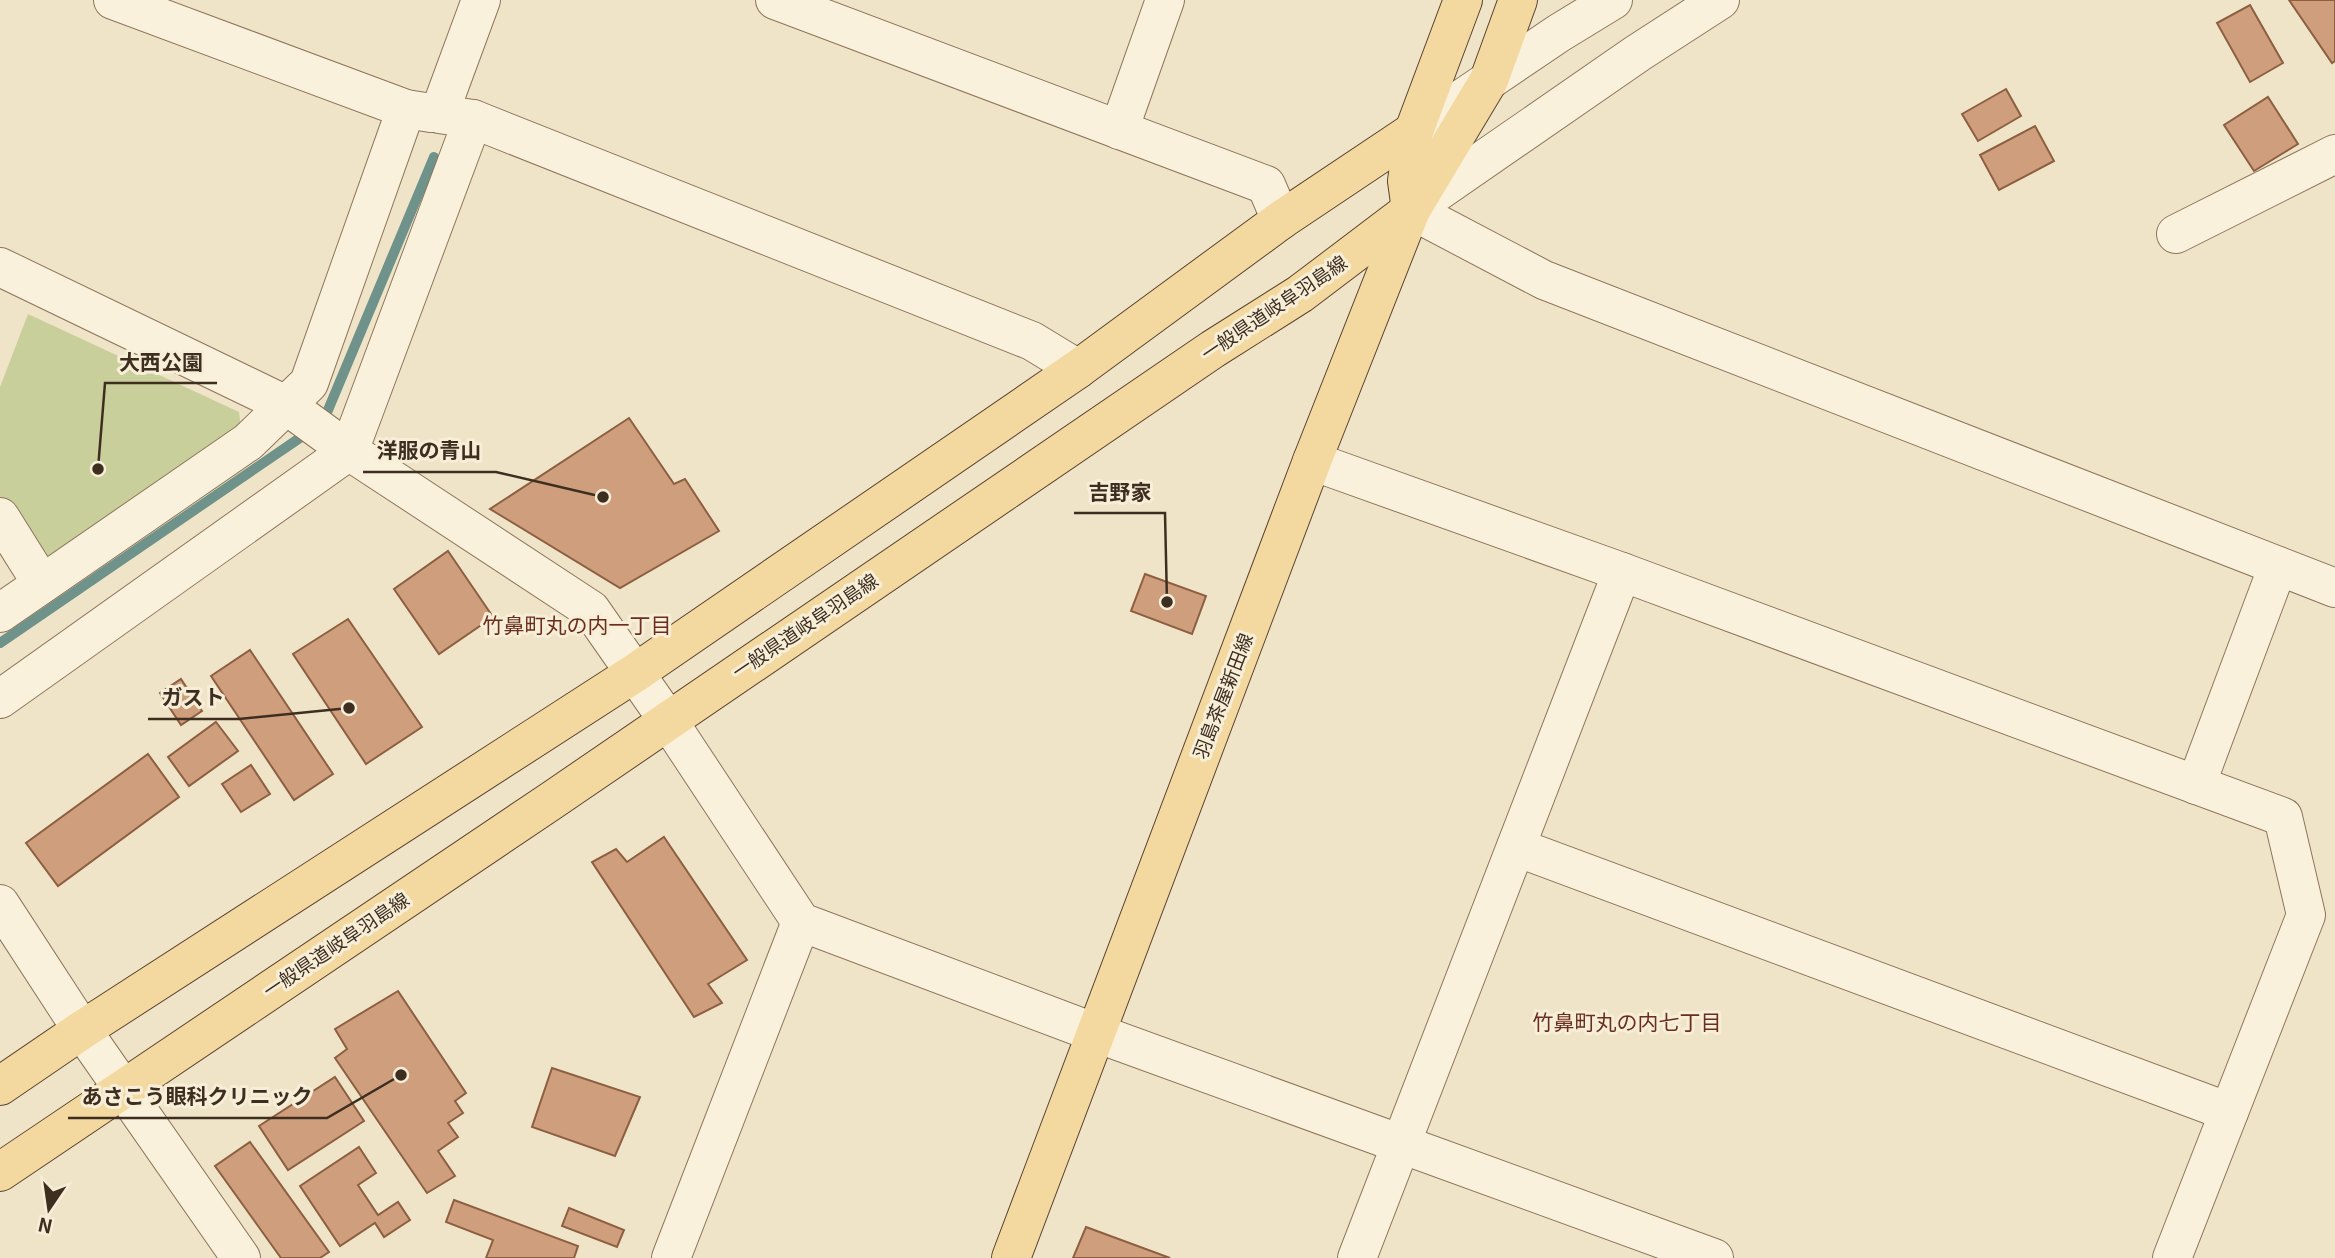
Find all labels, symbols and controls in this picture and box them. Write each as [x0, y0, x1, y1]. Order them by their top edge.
street label: 一般県道岐阜羽島線 [1195, 248, 1352, 366]
callout: 大西公園 [105, 341, 217, 383]
text: 大西公園 [119, 346, 203, 376]
callout: 洋服の青山 [363, 430, 496, 472]
text: 洋服の青山 [377, 434, 482, 464]
callout: 吉野家 [1074, 471, 1165, 513]
text: 吉野家 [1089, 476, 1152, 506]
street label: 一般県道岐阜羽島線 [726, 566, 883, 684]
district label: 竹鼻町丸の内一丁目 [483, 609, 672, 639]
street label: 羽島茶屋新田線 [1185, 629, 1258, 762]
callout: ガスト [148, 677, 239, 719]
text: ガスト [162, 681, 225, 711]
street label: 一般県道岐阜羽島線 [257, 885, 414, 1003]
district label: 竹鼻町丸の内七丁目 [1533, 1006, 1722, 1036]
callout: あさこう眼科クリニック [68, 1076, 327, 1118]
text: あさこう眼科クリニック [82, 1080, 313, 1110]
north arrow [14, 1174, 84, 1244]
text: N [35, 1212, 55, 1242]

